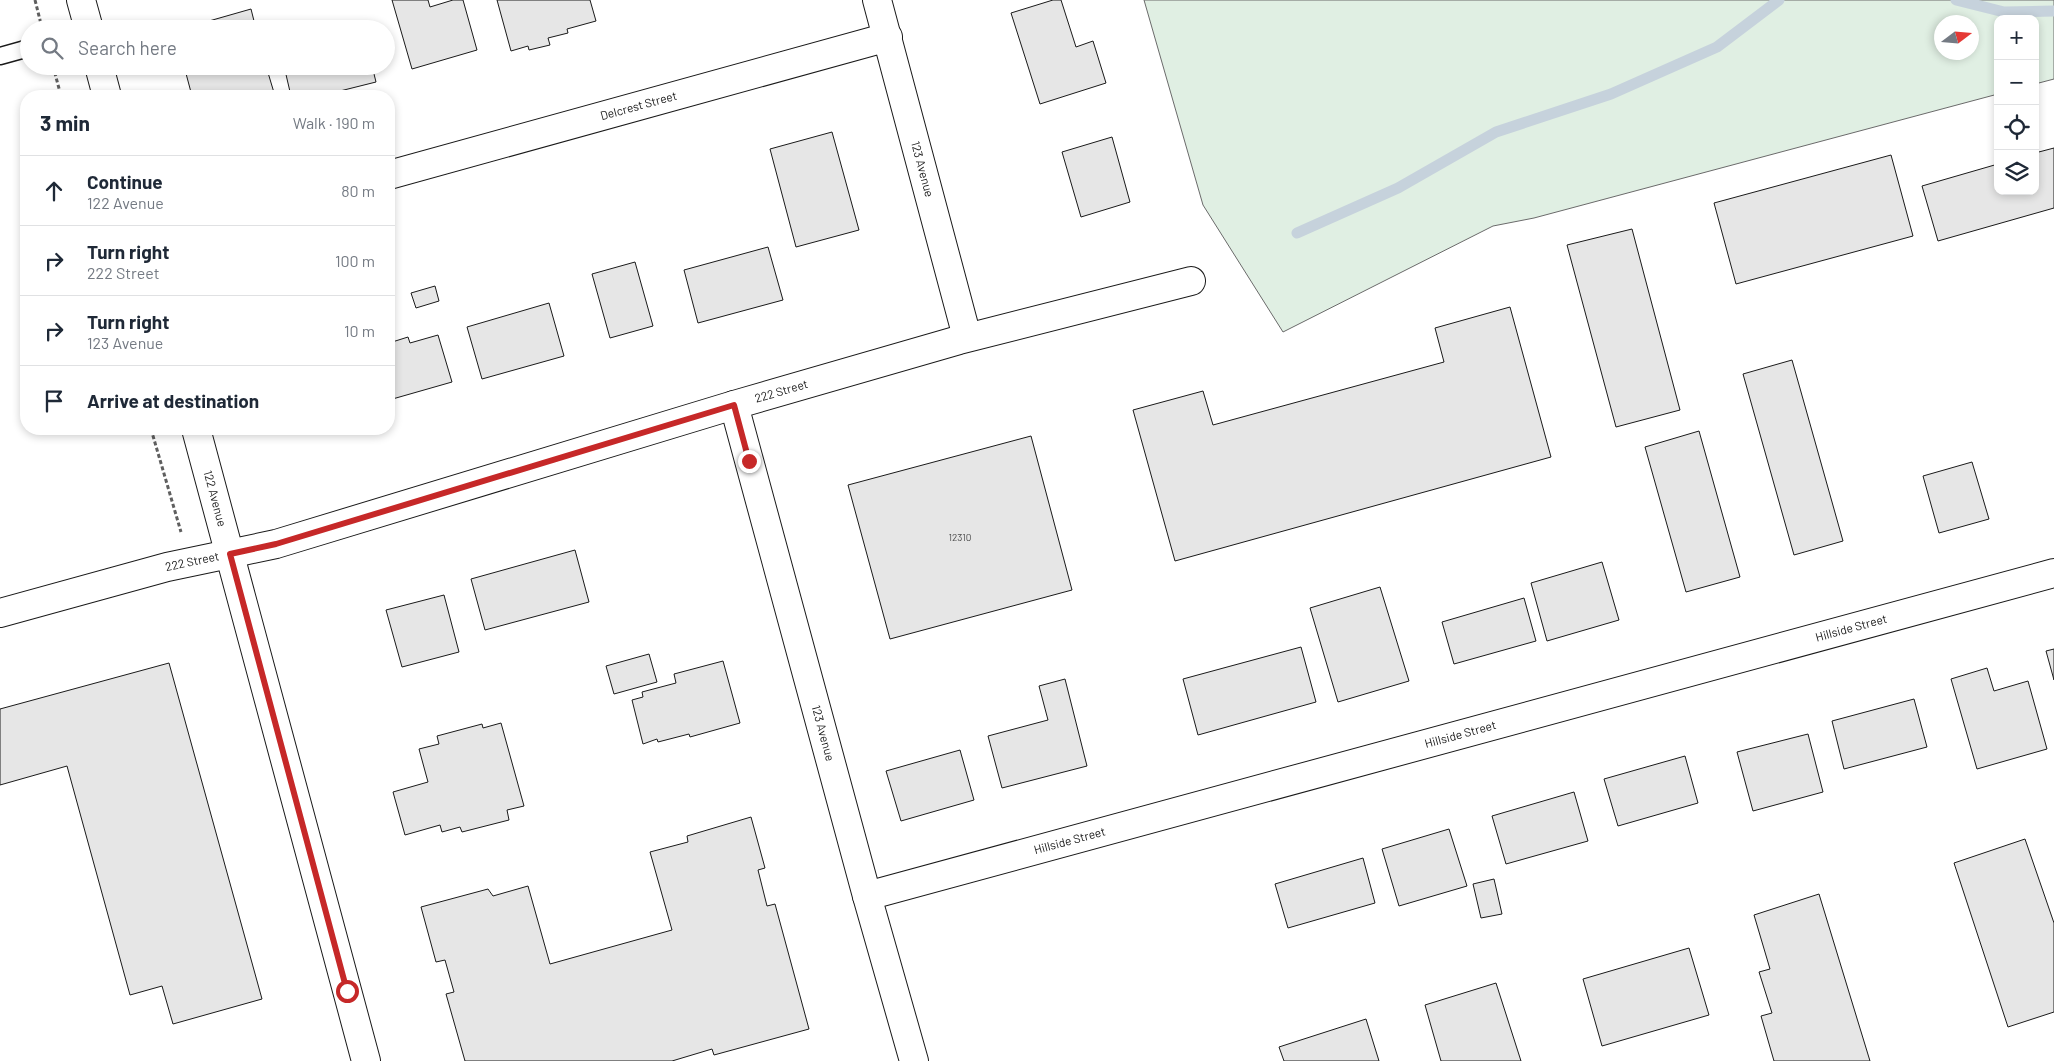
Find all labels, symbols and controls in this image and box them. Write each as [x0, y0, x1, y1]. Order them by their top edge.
north arrow [1934, 15, 1979, 60]
map controls [1994, 15, 2039, 195]
button: + [1994, 15, 2039, 60]
search box [20, 20, 395, 75]
icon: search [38, 34, 66, 62]
text: Search here [78, 36, 177, 59]
button: − [1994, 60, 2039, 105]
street label: Delcrest Street [599, 88, 678, 122]
button: locate [1994, 105, 2039, 150]
text: 3 min [40, 110, 90, 135]
text: Walk · 190 m [293, 113, 375, 132]
street label: 123 Avenue [909, 139, 937, 198]
button: layers [1994, 150, 2039, 195]
text: Continue [87, 170, 163, 193]
icon: ahead [40, 177, 68, 205]
text: 80 m [341, 181, 375, 200]
text: 122 Avenue [87, 193, 164, 212]
text: Turn right [87, 240, 169, 263]
icon: right [40, 247, 68, 275]
text: 100 m [335, 251, 375, 270]
text: 222 Street [87, 263, 160, 282]
text: Turn right [87, 310, 169, 333]
icon: right [40, 317, 68, 345]
text: 10 m [344, 321, 375, 340]
text: 123 Avenue [87, 333, 163, 352]
street label: 222 Street [753, 376, 809, 405]
icon: arrive [40, 387, 68, 415]
text: Arrive at destination [87, 389, 259, 412]
route end [738, 450, 761, 473]
street label: 122 Avenue [201, 469, 230, 528]
house number: 12310 [948, 531, 972, 543]
street label: 222 Street [164, 548, 220, 573]
street label: Hillside Street [1814, 611, 1888, 644]
street label: 123 Avenue [810, 703, 838, 762]
street label: Hillside Street [1423, 717, 1497, 750]
street label: Hillside Street [1032, 823, 1107, 856]
route start [336, 980, 359, 1003]

